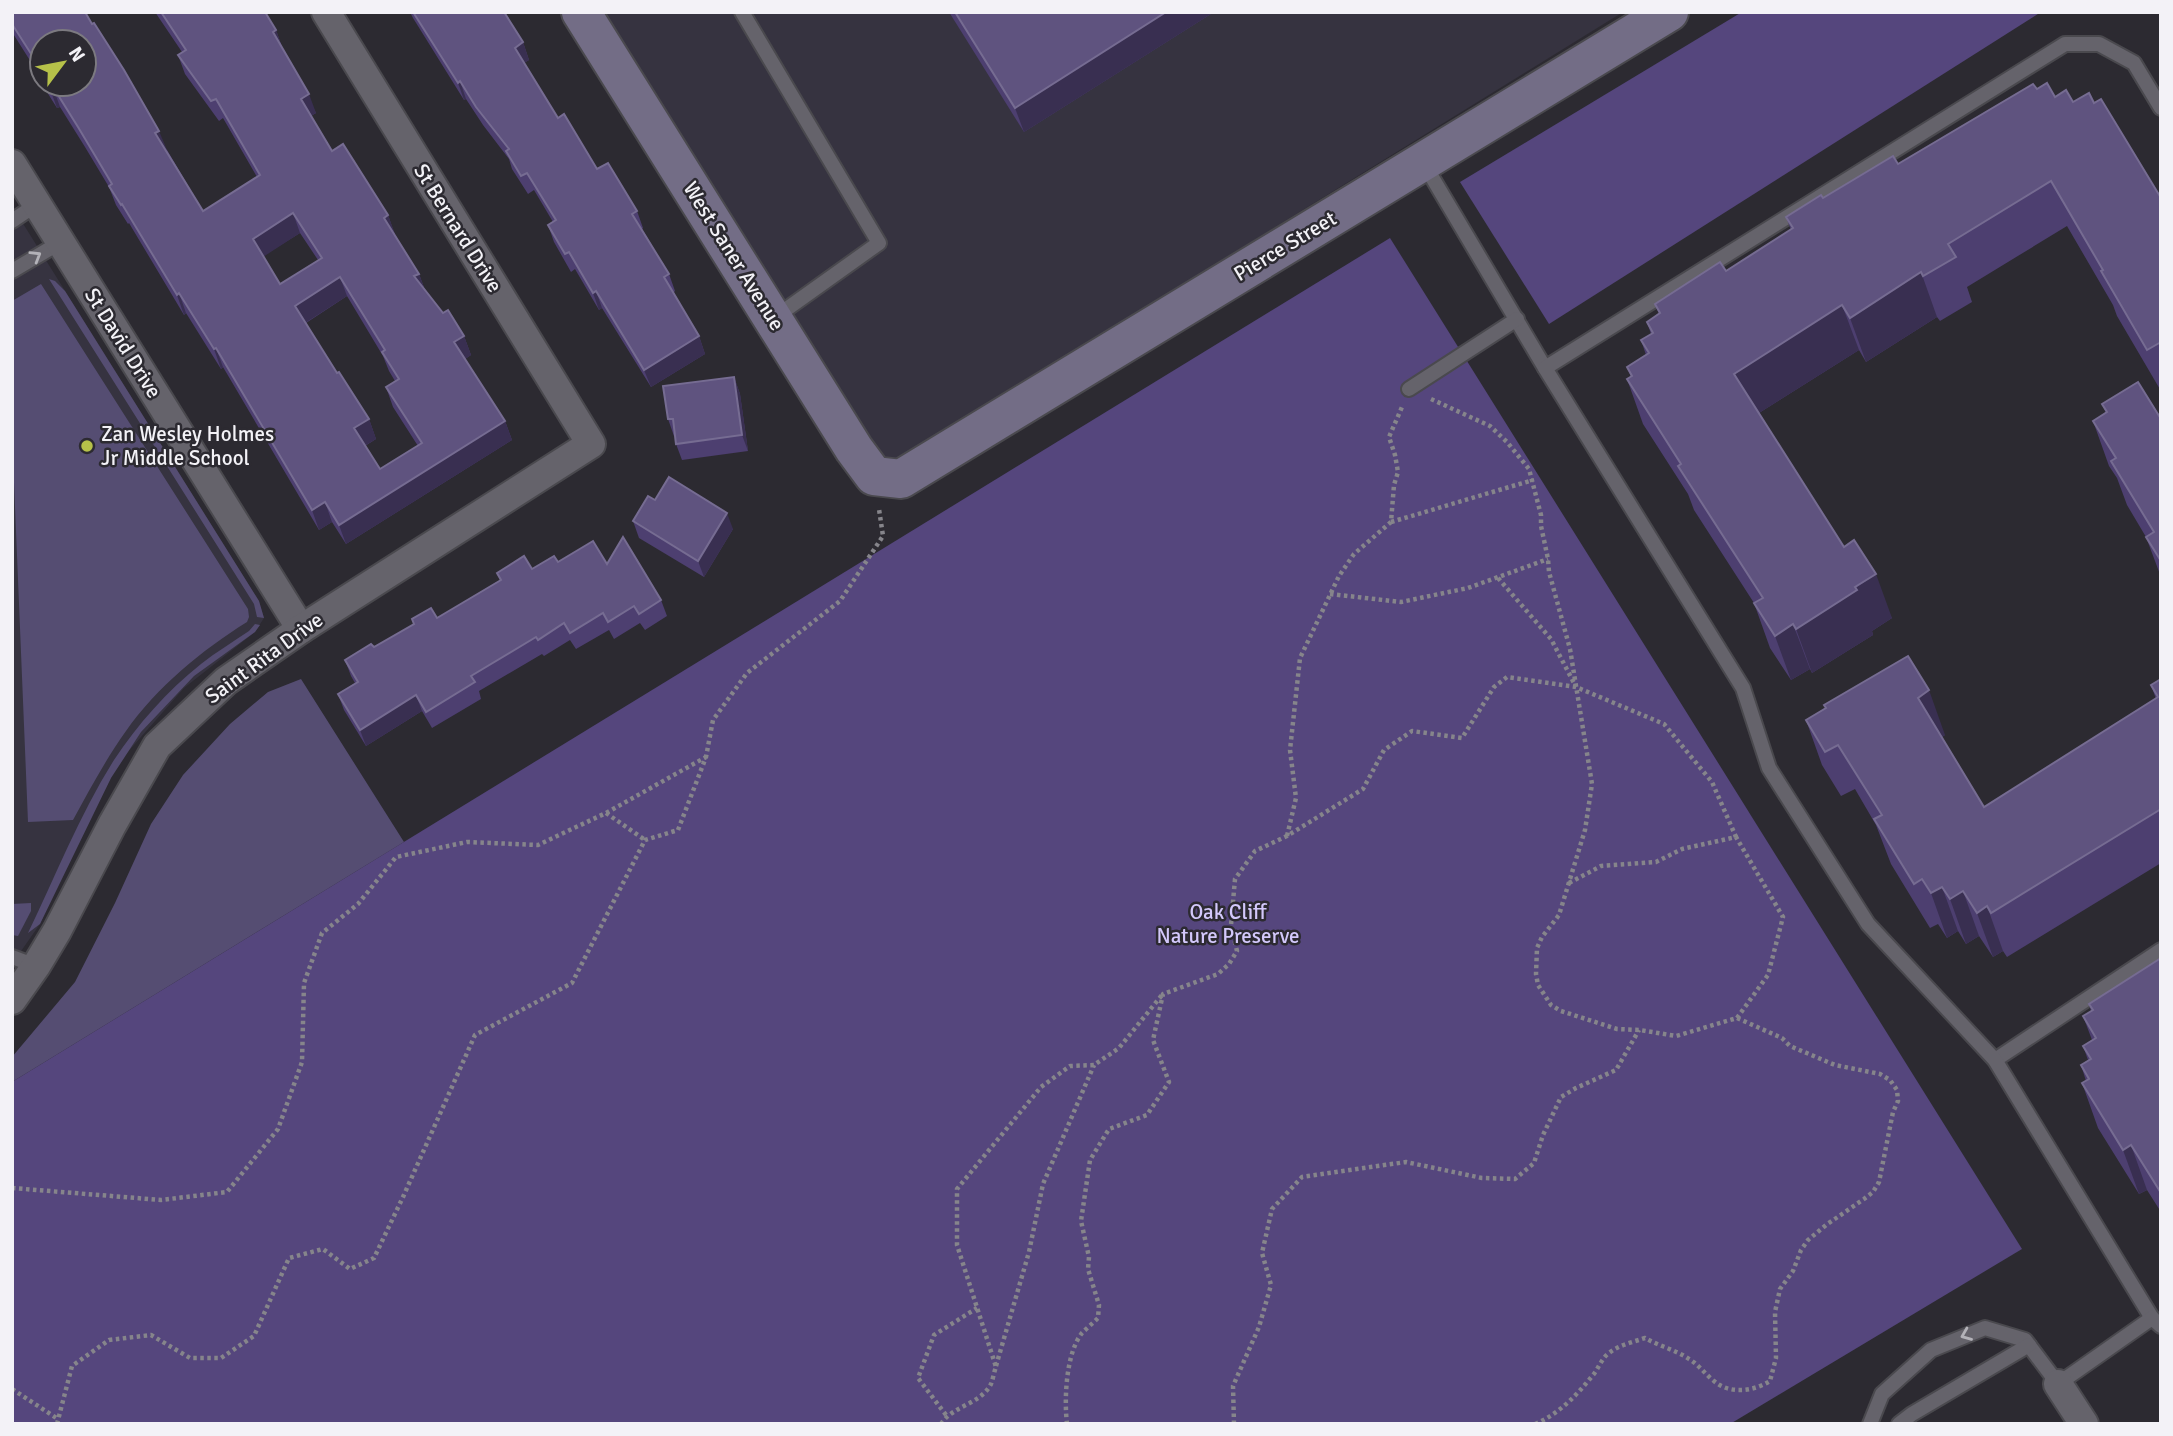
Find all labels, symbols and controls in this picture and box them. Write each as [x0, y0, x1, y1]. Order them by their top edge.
north arrow [28, 28, 98, 98]
text: N [63, 43, 90, 66]
street label: St Bernard Drive [408, 159, 508, 297]
street label: West Saner Avenue [678, 177, 790, 335]
street label: Pierce Street [1229, 205, 1341, 287]
one-way arrow [29, 252, 42, 265]
street label: St David Drive [79, 283, 167, 403]
place label: Zan Wesley Holmes Jr Middle School [101, 421, 274, 471]
marker: Zan Wesley Holmes Jr Middle School [79, 438, 95, 454]
street label: Saint Rita Drive [200, 607, 328, 709]
park label: Oak Cliff Nature Preserve [1156, 899, 1300, 949]
one-way arrow [1961, 1327, 1973, 1341]

